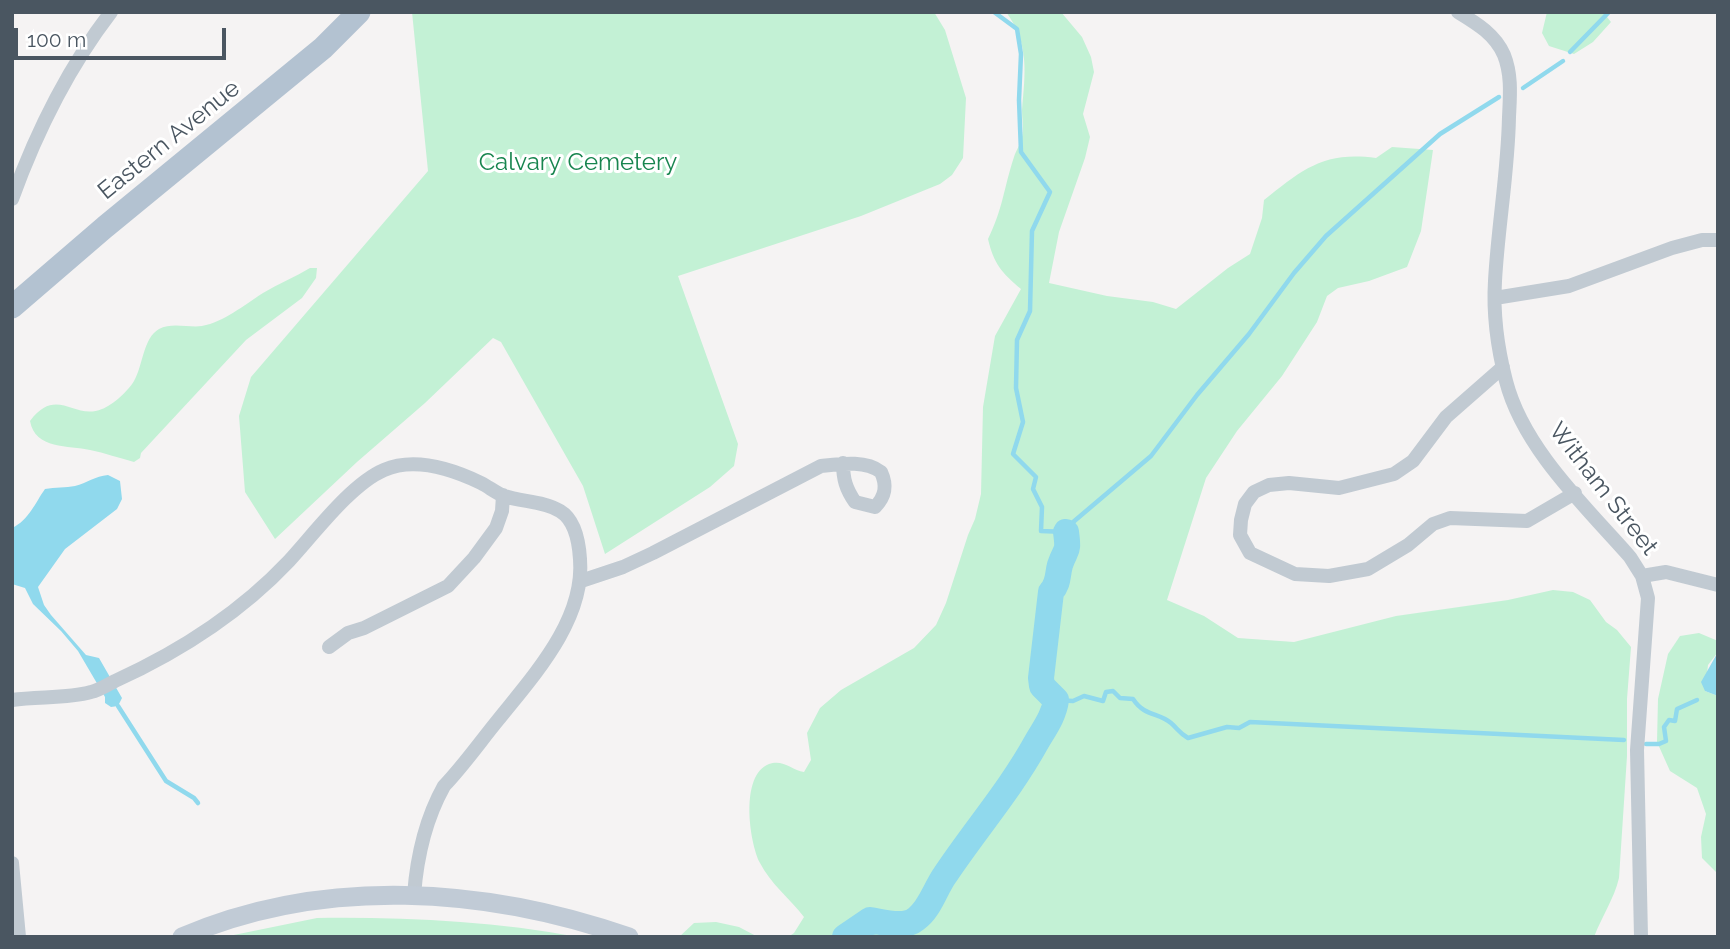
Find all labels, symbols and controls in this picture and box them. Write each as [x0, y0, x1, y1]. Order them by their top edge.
scale bar [18, 14, 229, 58]
text: 100 m [27, 27, 86, 52]
street label: Eastern Avenue [92, 74, 246, 206]
park label: Calvary Cemetery [479, 149, 677, 177]
street label: Witham Street [1542, 417, 1664, 561]

